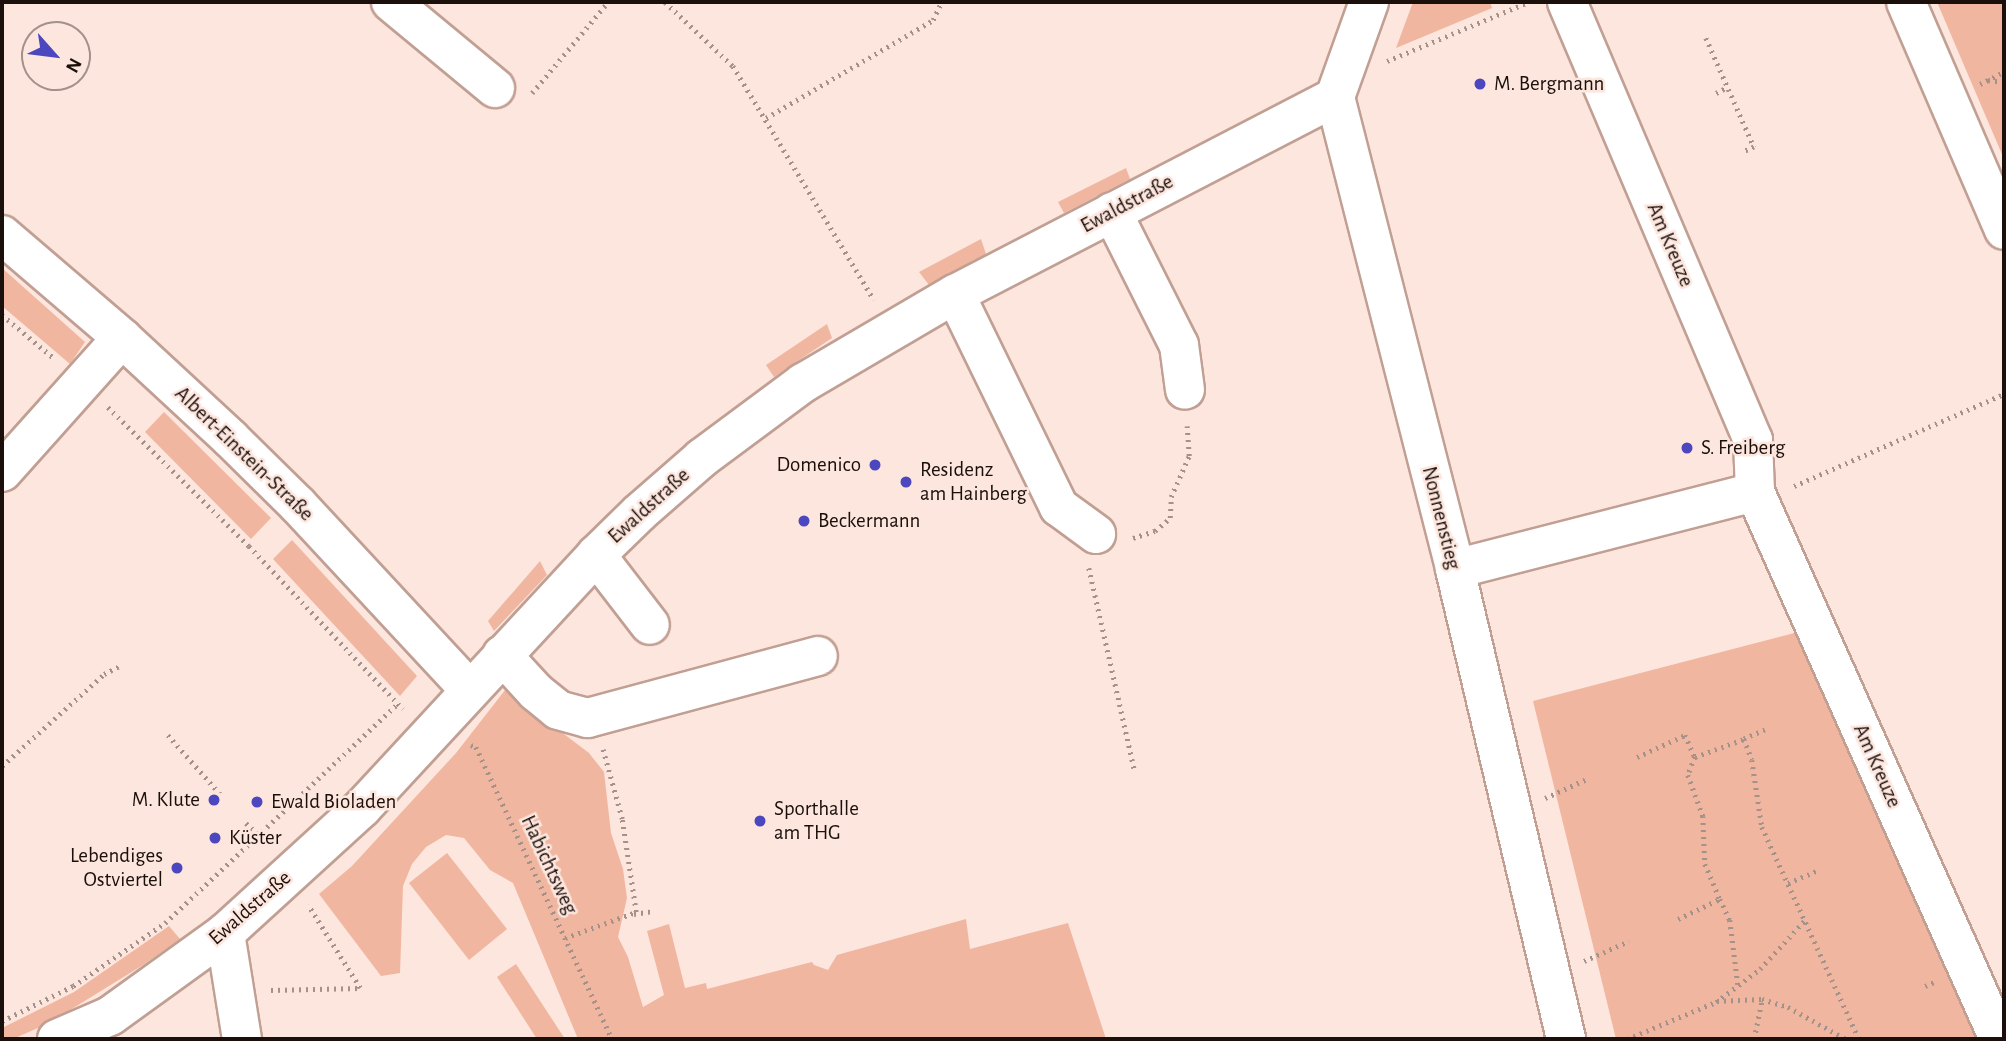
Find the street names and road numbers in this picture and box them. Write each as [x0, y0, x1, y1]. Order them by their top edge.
street label: Ewaldstraße [1076, 169, 1178, 239]
street label: Am Kreuze [1641, 199, 1699, 291]
street label: Albert-Einstein-Straße [169, 381, 319, 527]
street label: Ewaldstraße [603, 463, 695, 549]
street label: Nonnenstieg [1416, 464, 1466, 572]
street label: Am Kreuze [1847, 720, 1907, 812]
street label: Habichtsweg [515, 811, 583, 919]
street label: Ewaldstraße [204, 865, 296, 951]

